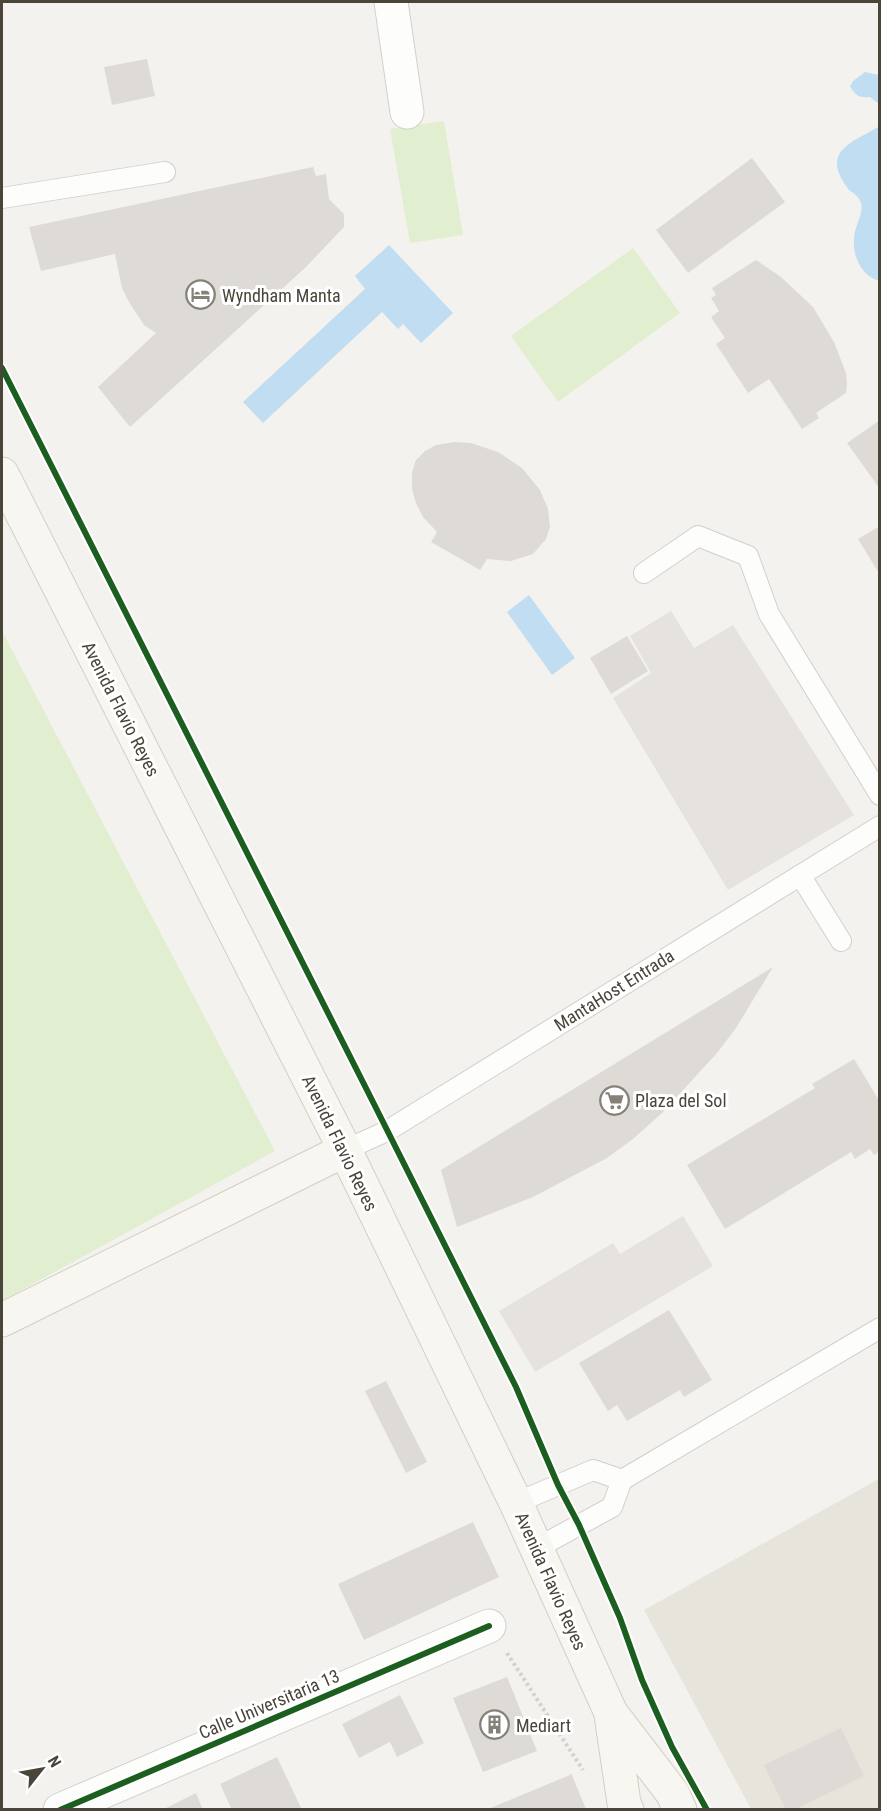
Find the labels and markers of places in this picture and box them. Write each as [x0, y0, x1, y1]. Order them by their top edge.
hotel icon: Wyndham Manta [185, 279, 217, 311]
place label: Wyndham Manta [222, 285, 341, 306]
supermarket icon: Plaza del Sol [598, 1084, 630, 1116]
place label: Plaza del Sol [635, 1090, 727, 1111]
building icon: Mediart [479, 1709, 511, 1741]
place label: Mediart [516, 1715, 571, 1736]

